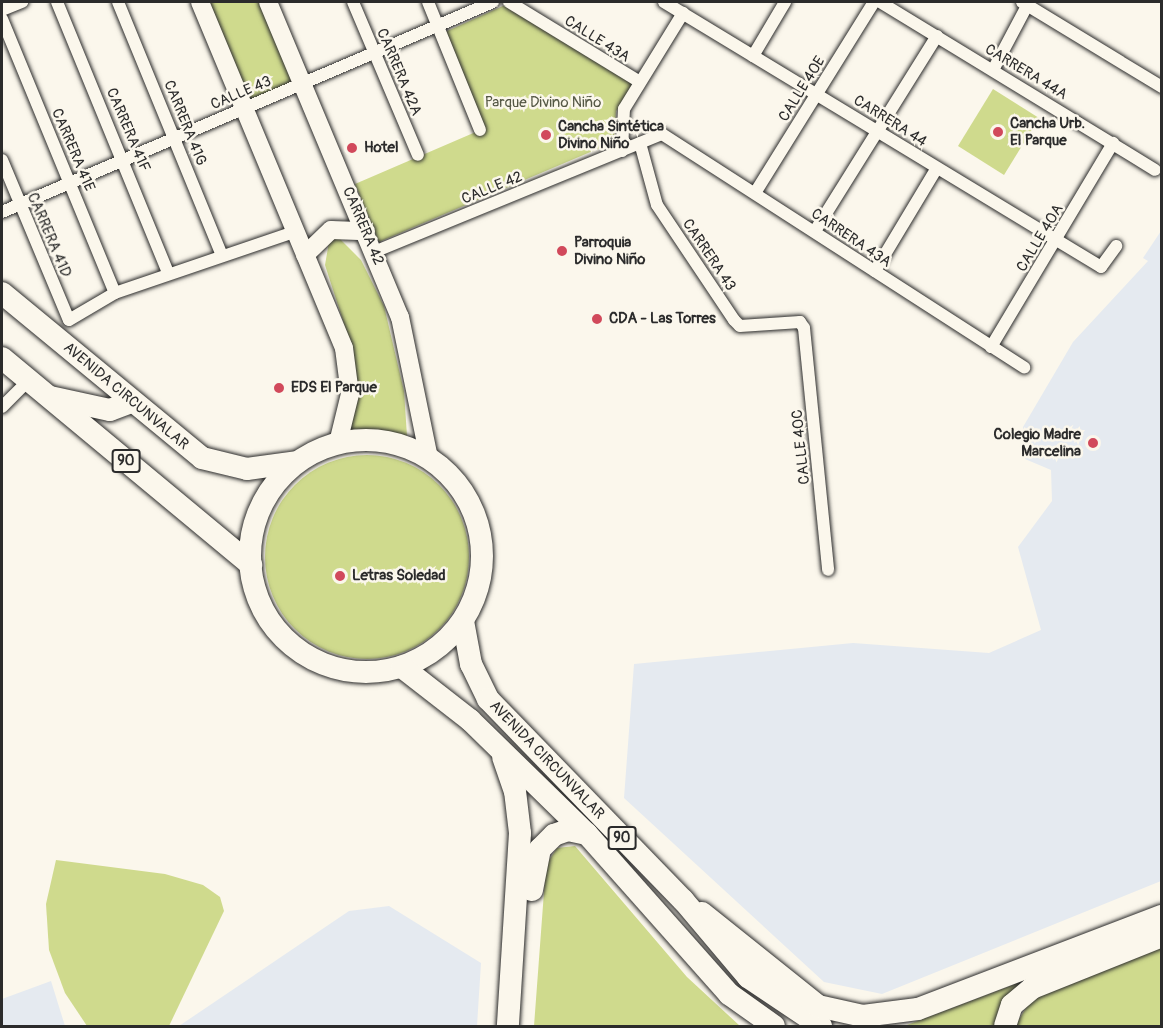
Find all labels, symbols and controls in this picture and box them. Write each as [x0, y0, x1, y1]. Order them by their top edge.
street label: CALLE 43A [561, 12, 633, 66]
street label: CARRERA 42A [373, 26, 425, 118]
street label: CARRERA 44A [982, 40, 1070, 104]
street label: CALLE 40E [775, 53, 829, 125]
street label: CALLE 43 [208, 72, 274, 114]
street label: CARRERA 41G [160, 78, 210, 168]
street label: CARRERA 41F [102, 85, 154, 175]
street label: CARRERA 44 [850, 91, 930, 151]
park label: Parque Divino Niño [485, 94, 601, 112]
street label: CARRERA 41E [47, 106, 99, 194]
place label: Cancha Urb. El Parque [1010, 114, 1085, 149]
place label: Cancha Sintética Divino Niño [558, 117, 664, 152]
marker: Cancha Urb. El Parque [991, 125, 1005, 139]
marker: Cancha Sintética Divino Niño [539, 128, 553, 142]
place label: Hotel [364, 139, 399, 157]
marker: Hotel [345, 141, 359, 155]
street label: CALLE 42 [459, 168, 525, 208]
street label: CARRERA 42 [339, 184, 387, 268]
street label: CARRERA 41D [23, 190, 75, 280]
street label: CALLE 40A [1013, 201, 1067, 275]
street label: CARRERA 43A [808, 205, 894, 271]
street label: CARRERA 43 [678, 216, 740, 294]
place label: Parroquia Divino Niño [574, 233, 645, 268]
marker: Parroquia Divino Niño [555, 244, 569, 258]
place label: CDA - Las Torres [609, 310, 716, 328]
marker: CDA - Las Torres [590, 312, 604, 326]
street label: AVENIDA CIRCUNVALAR [60, 338, 192, 454]
place label: EDS El Parque [291, 379, 377, 397]
marker: EDS El Parque [272, 381, 286, 395]
street label: CALLE 40C [788, 409, 814, 485]
place label: Colegio Madre Marcelina [994, 425, 1081, 460]
marker: Colegio Madre Marcelina [1086, 436, 1100, 450]
road number: 90 [111, 450, 141, 472]
place label: Letras Soledad [352, 567, 446, 585]
marker: Letras Soledad [333, 569, 347, 583]
street label: AVENIDA CIRCUNVALAR [486, 697, 608, 823]
road number: 90 [607, 827, 637, 849]

